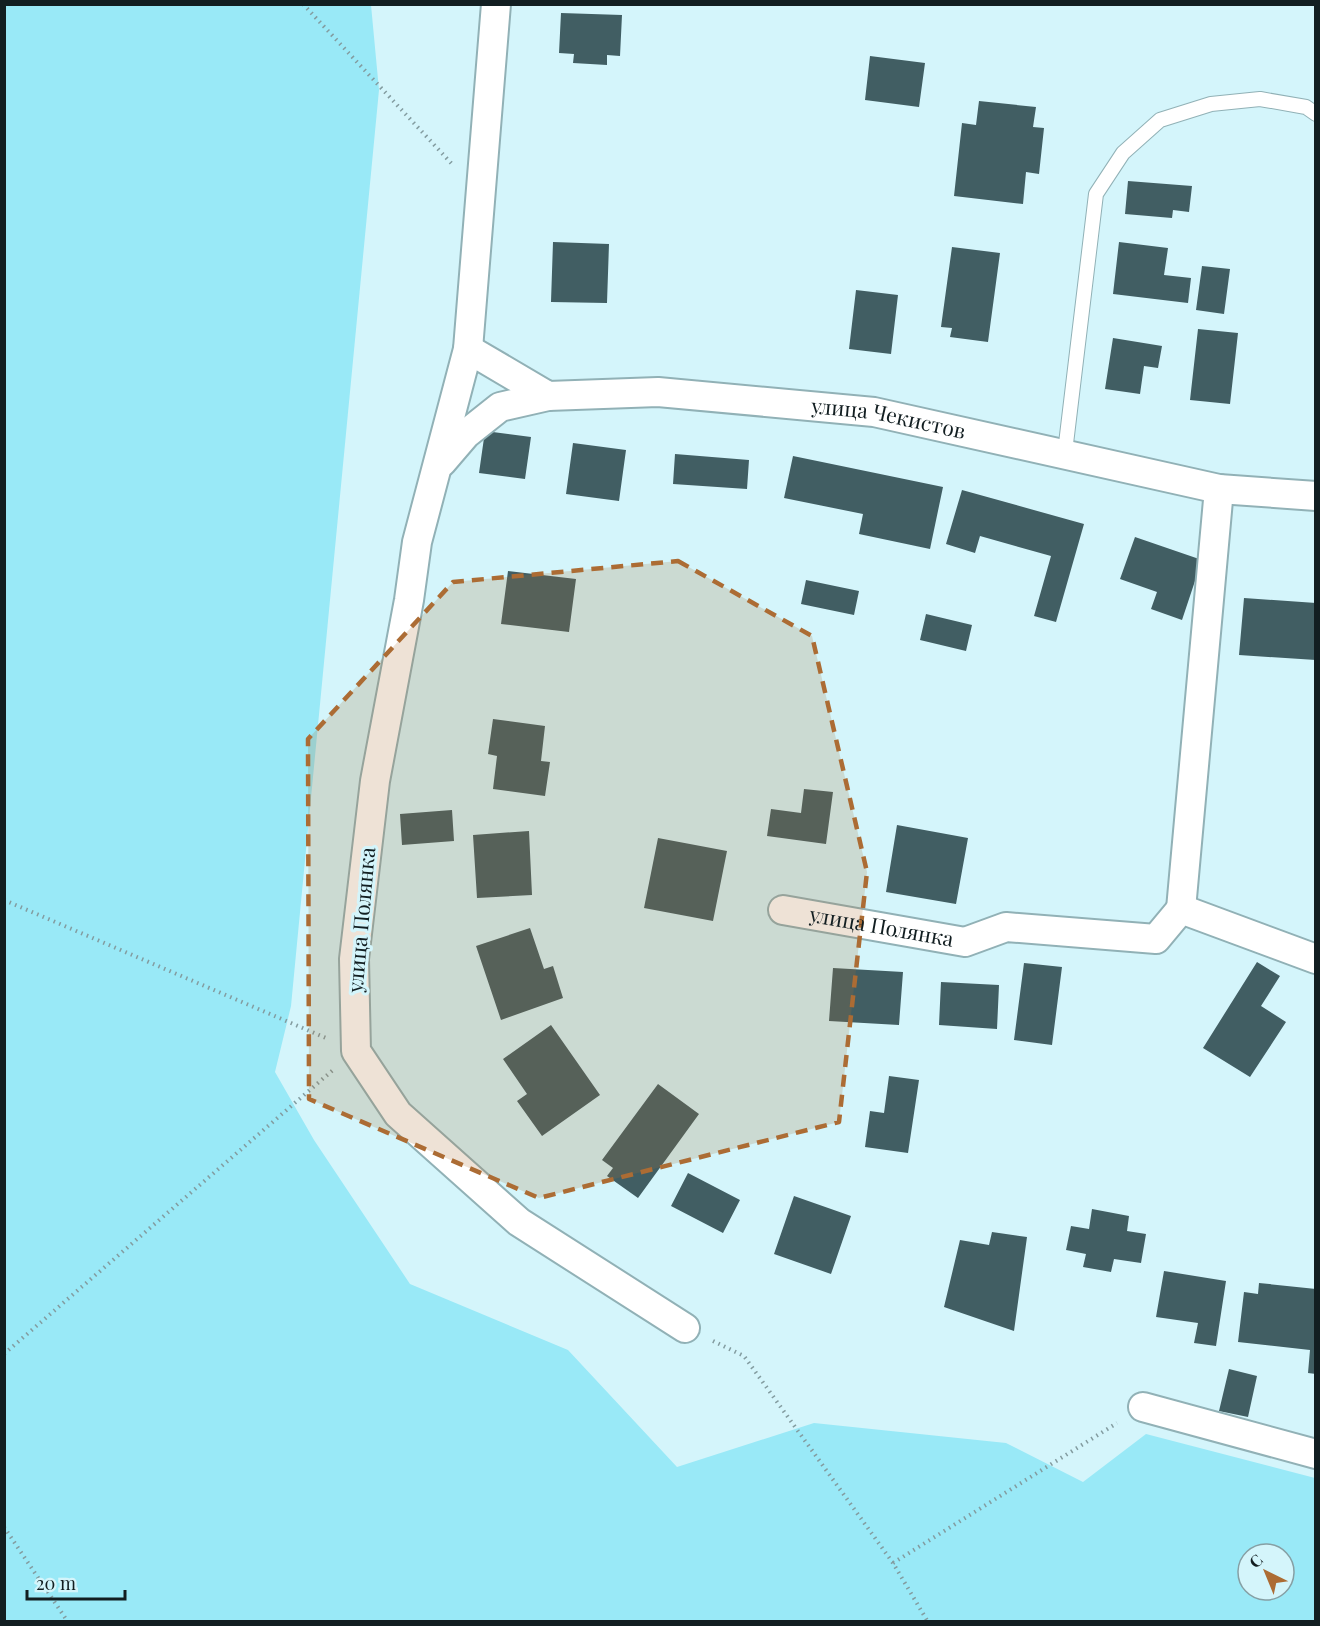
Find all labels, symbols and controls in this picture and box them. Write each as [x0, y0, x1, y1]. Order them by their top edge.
street label: улица Чекистов [809, 390, 969, 444]
street label: улица Полянка [340, 845, 380, 995]
street label: улица Полянка [807, 899, 957, 952]
north arrow [1236, 1542, 1296, 1602]
text: С [1244, 1549, 1267, 1572]
scale bar [27, 1563, 124, 1601]
text: 20 m [36, 1571, 76, 1595]

